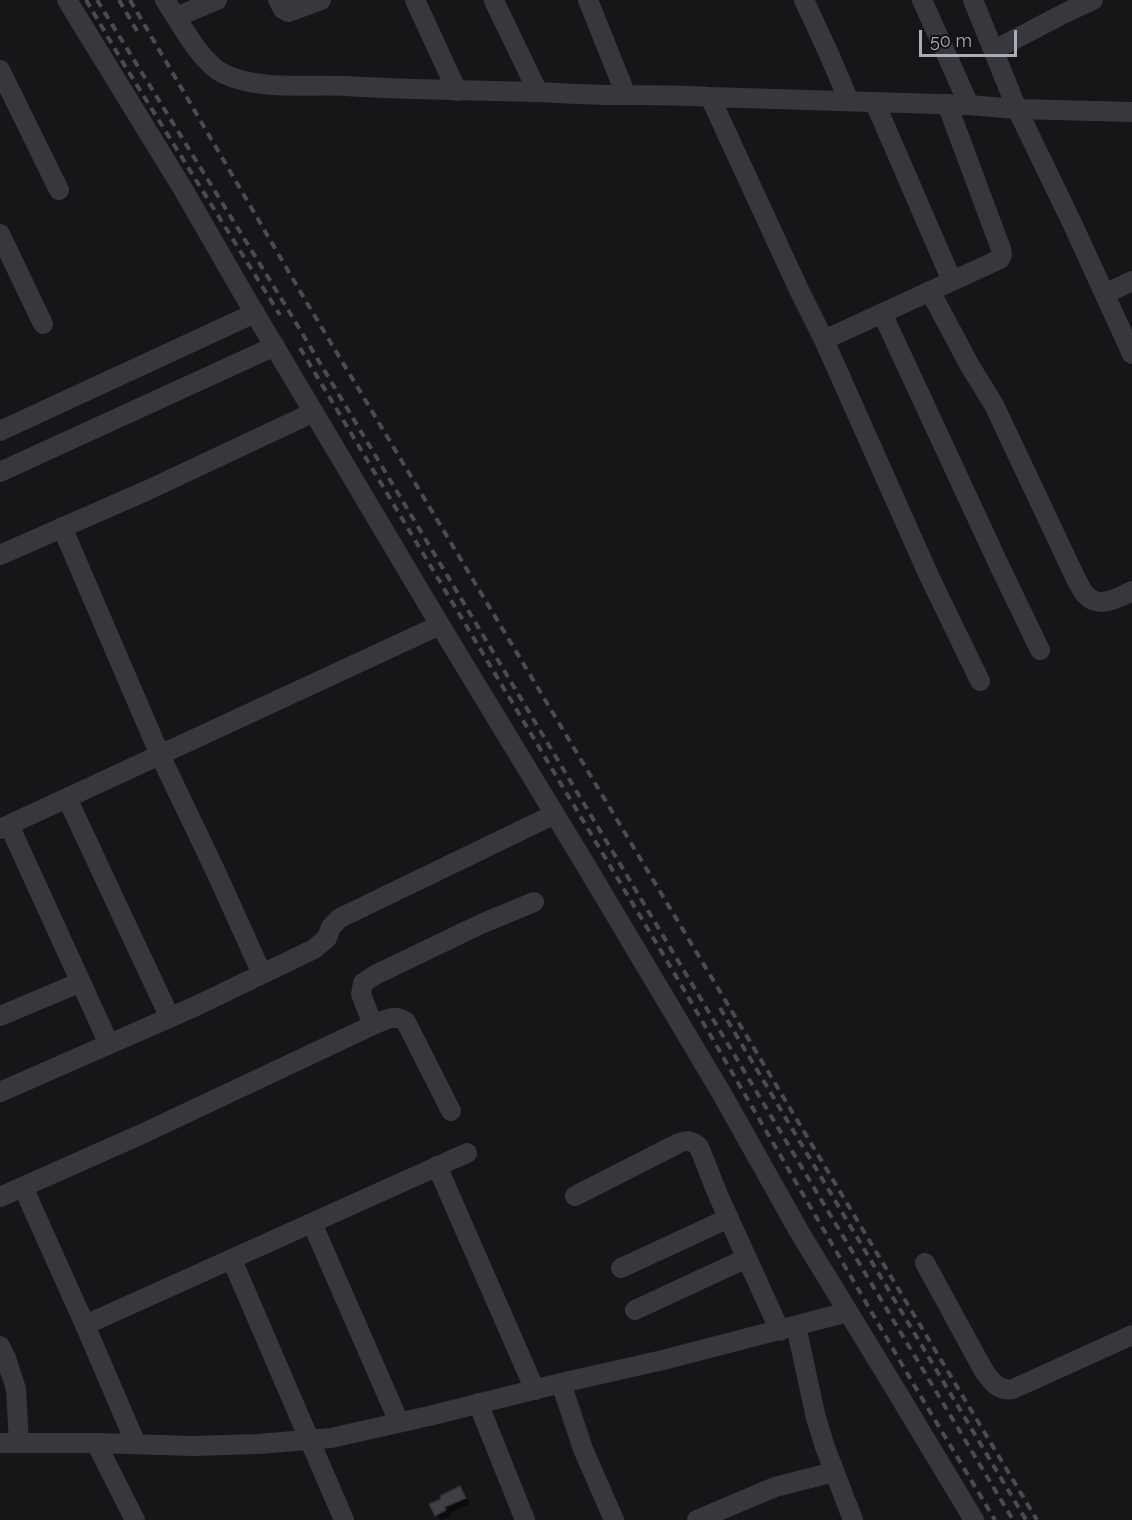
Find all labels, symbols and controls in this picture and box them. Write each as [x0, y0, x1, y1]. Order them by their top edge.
scale bar [922, 18, 1020, 56]
text: 50 m [930, 30, 972, 51]

